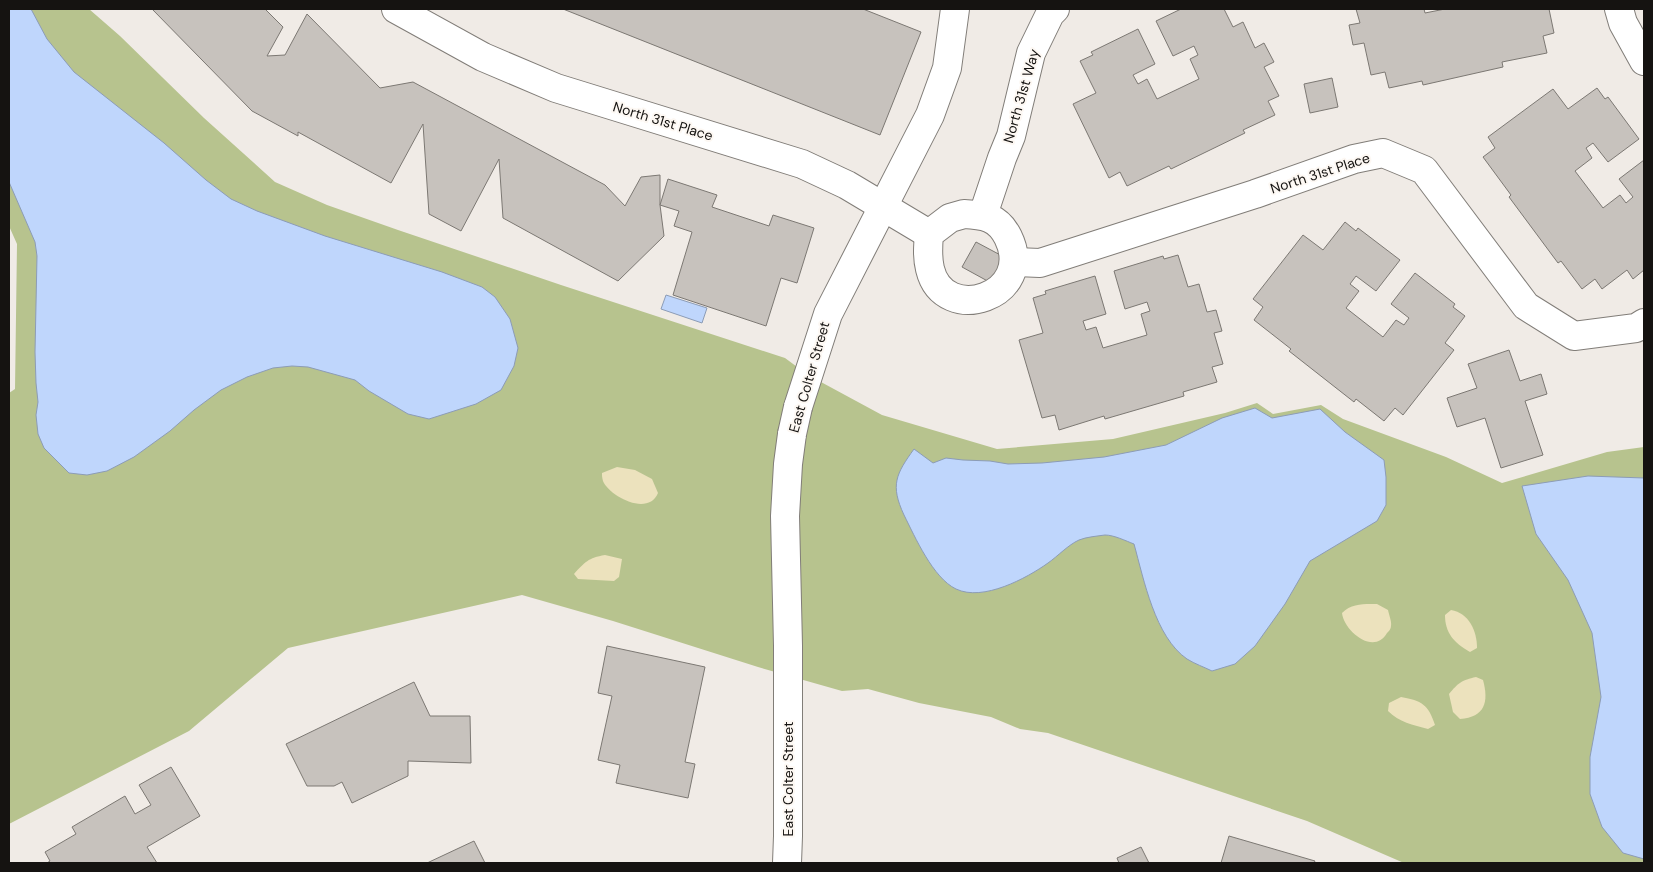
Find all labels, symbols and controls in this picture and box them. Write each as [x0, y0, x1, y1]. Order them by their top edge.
street label: North 31st Way [999, 47, 1043, 145]
street label: North 31st Place [611, 97, 715, 145]
street label: North 31st Place [1268, 148, 1372, 198]
street label: East Colter Street [785, 319, 833, 435]
street label: East Colter Street [779, 722, 797, 836]

